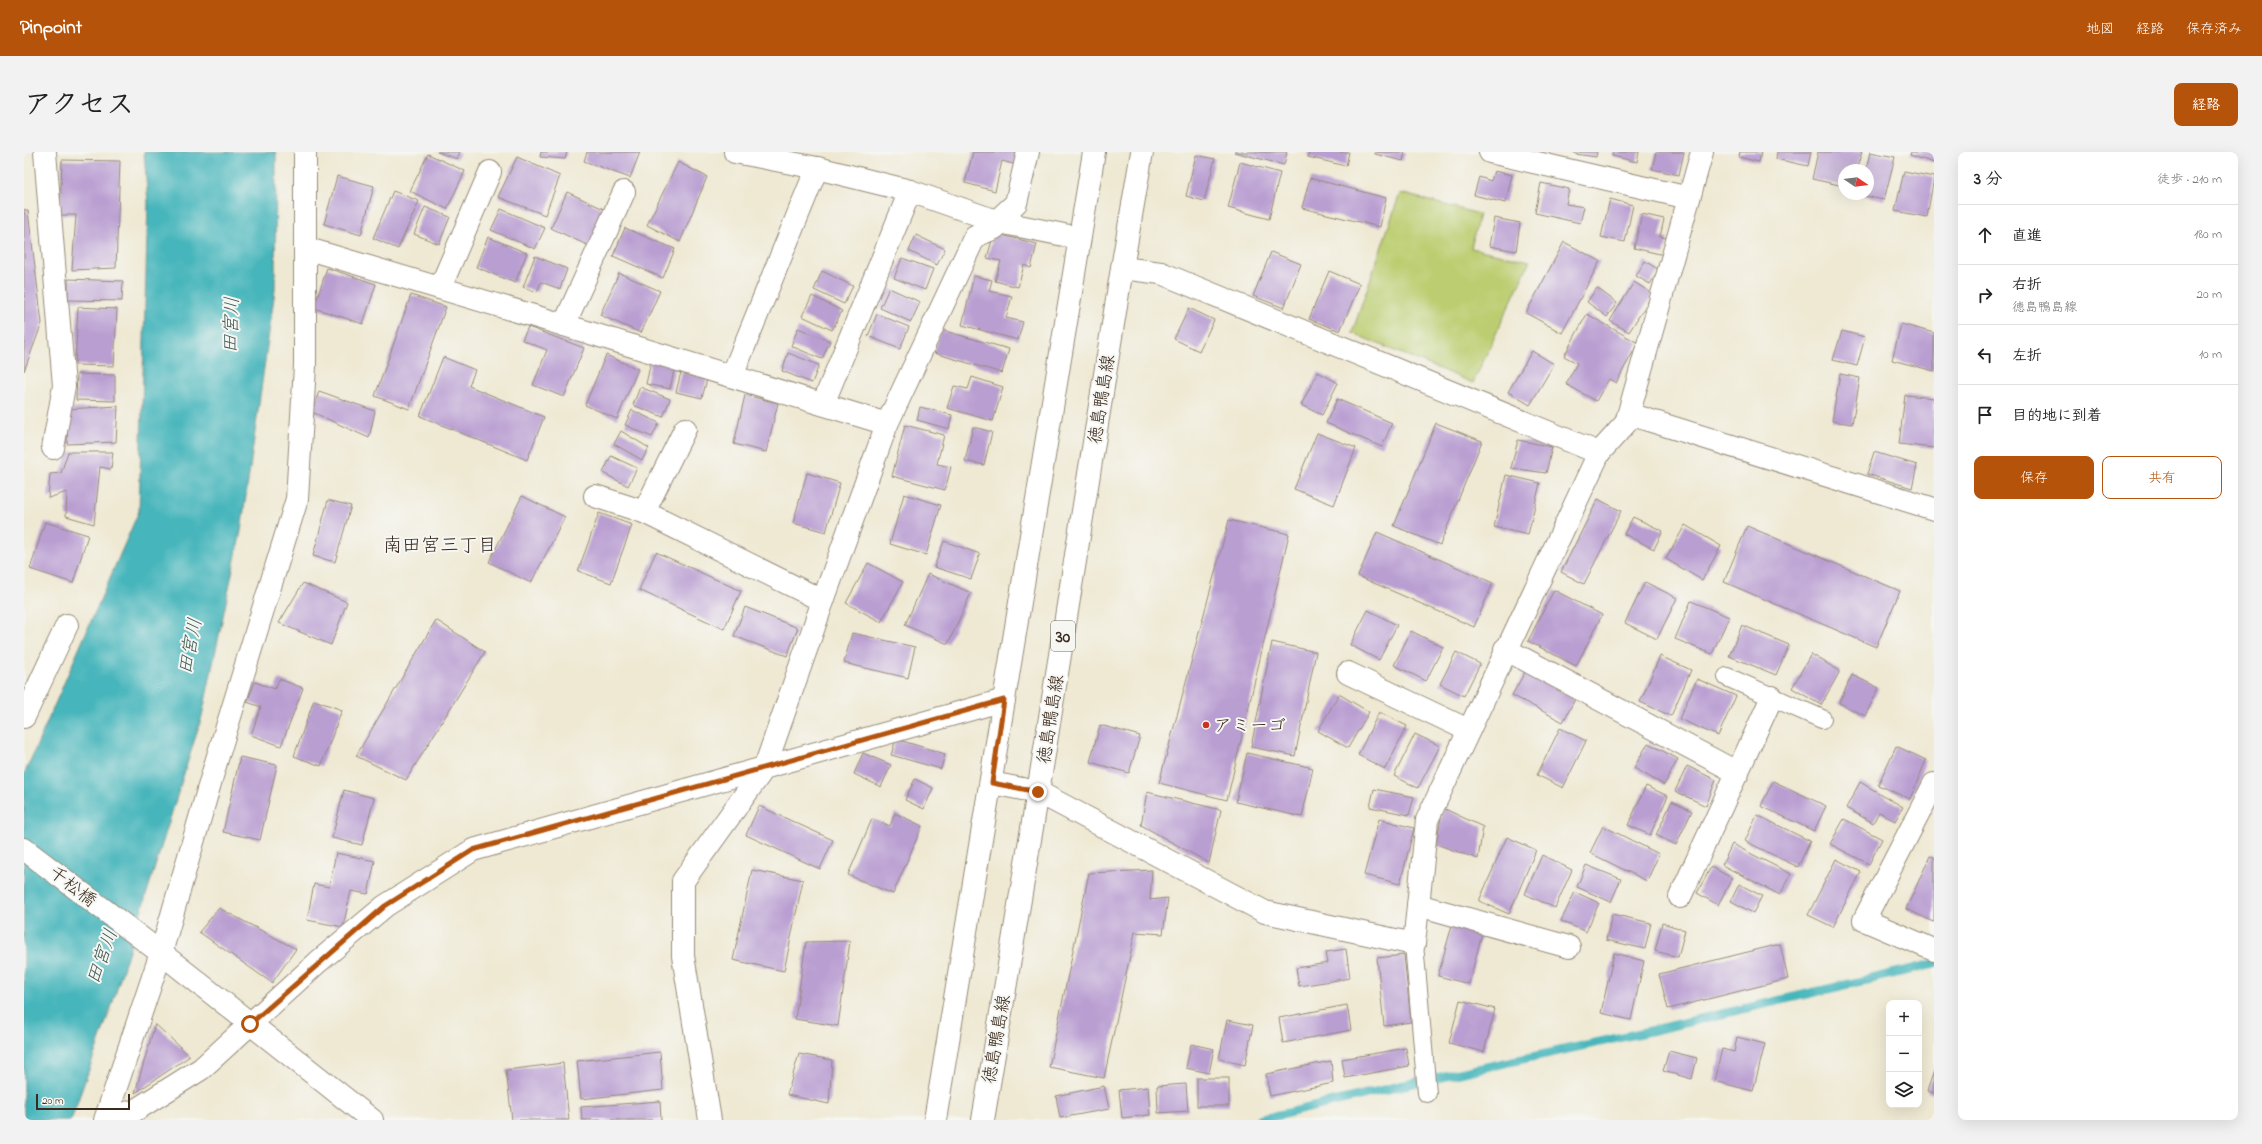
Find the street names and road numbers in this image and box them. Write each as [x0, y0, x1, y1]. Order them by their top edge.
street label: 徳島鴨島線 [1083, 353, 1123, 446]
road number: 30 [1051, 621, 1075, 651]
street label: 徳島鴨島線 [1032, 673, 1072, 766]
street label: 千松橋 [42, 861, 101, 914]
street label: 徳島鴨島線 [977, 993, 1019, 1086]

